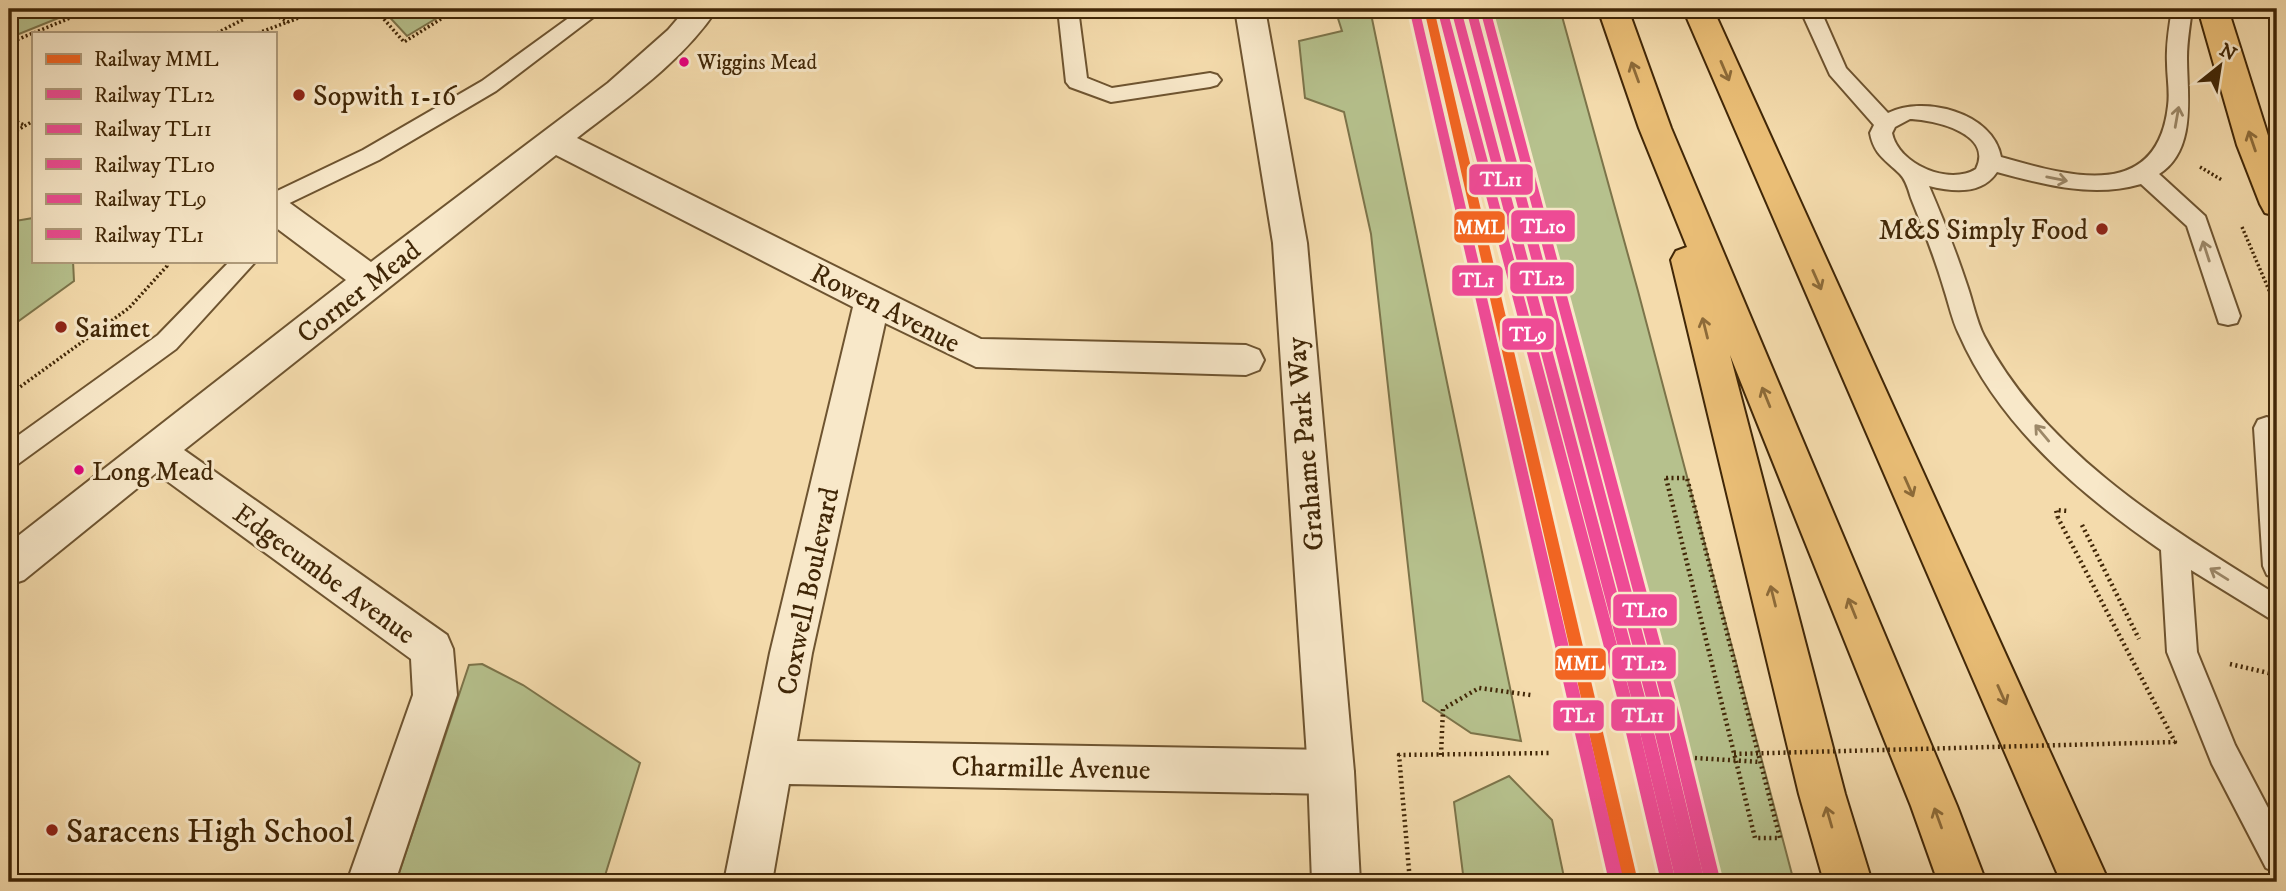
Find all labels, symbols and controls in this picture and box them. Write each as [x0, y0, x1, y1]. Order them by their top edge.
legend [32, 32, 276, 262]
north arrow [2184, 32, 2254, 102]
text: N [2215, 39, 2241, 67]
text: Railway MML [94, 47, 219, 73]
place label: Wiggins Mead [696, 50, 817, 76]
marker: Wiggins Mead [677, 55, 691, 69]
one-way arrow [1719, 60, 1732, 82]
one-way arrow [1628, 62, 1640, 84]
place label: Sopwith 1-16 [313, 79, 458, 114]
text: Railway TL12 [94, 83, 215, 109]
marker: Sopwith 1-16 [291, 87, 307, 103]
one-way arrow [2170, 106, 2184, 129]
text: Railway TL11 [94, 117, 212, 143]
one-way arrow [2245, 130, 2257, 152]
text: Railway TL10 [94, 153, 215, 179]
line badge: TL11 [1468, 163, 1534, 196]
text: TL11 [1479, 169, 1522, 192]
one-way arrow [2045, 173, 2068, 186]
text: Railway TL9 [94, 187, 207, 213]
line badge: TL10 [1510, 209, 1576, 243]
line badge: MML [1453, 210, 1506, 244]
place label: M&S Simply Food [1879, 213, 2088, 248]
text: TL10 [1519, 216, 1566, 239]
text: MML [1456, 217, 1505, 240]
marker: M&S Simply Food [2094, 221, 2110, 237]
text: Railway TL1 [94, 223, 204, 249]
street label: Corner Mead [290, 233, 428, 351]
one-way arrow [2199, 240, 2212, 262]
street label: Rowen Avenue [805, 256, 966, 361]
line badge: TL12 [1509, 261, 1575, 295]
line badge: TL1 [1451, 264, 1504, 297]
text: TL12 [1519, 268, 1565, 291]
one-way arrow [1811, 268, 1824, 290]
text: TL1 [1458, 270, 1495, 293]
place label: Saimet [75, 311, 150, 346]
line badge: TL9 [1501, 317, 1555, 351]
one-way arrow [1698, 317, 1711, 340]
marker: Saimet [53, 319, 69, 335]
text: TL9 [1508, 324, 1547, 347]
street label: Grahame Park Way [1279, 335, 1332, 552]
one-way arrow [1758, 387, 1771, 408]
one-way arrow [2034, 424, 2050, 442]
place label: Long Mead [92, 456, 213, 489]
marker: Long Mead [72, 463, 86, 477]
one-way arrow [1903, 476, 1916, 497]
street label: Coxwell Boulevard [769, 484, 848, 698]
street label: Edgecumbe Avenue [226, 496, 422, 652]
one-way arrow [2210, 567, 2230, 581]
one-way arrow [1766, 585, 1779, 608]
line badge: TL10 [1612, 593, 1678, 627]
one-way arrow [1845, 597, 1858, 619]
text: TL10 [1621, 600, 1668, 623]
line badge: TL12 [1611, 646, 1677, 680]
line badge: MML [1554, 647, 1607, 681]
text: MML [1556, 653, 1605, 676]
text: TL12 [1621, 653, 1667, 676]
one-way arrow [1996, 684, 2009, 705]
line badge: TL11 [1610, 698, 1676, 732]
line badge: TL1 [1552, 699, 1605, 732]
text: TL1 [1559, 705, 1596, 728]
text: TL11 [1621, 705, 1664, 728]
street label: Charmille Avenue [951, 749, 1151, 788]
one-way arrow [1822, 806, 1835, 828]
one-way arrow [1931, 808, 1943, 830]
place label: Saracens High School [66, 812, 354, 853]
marker: Saracens High School [44, 822, 60, 838]

